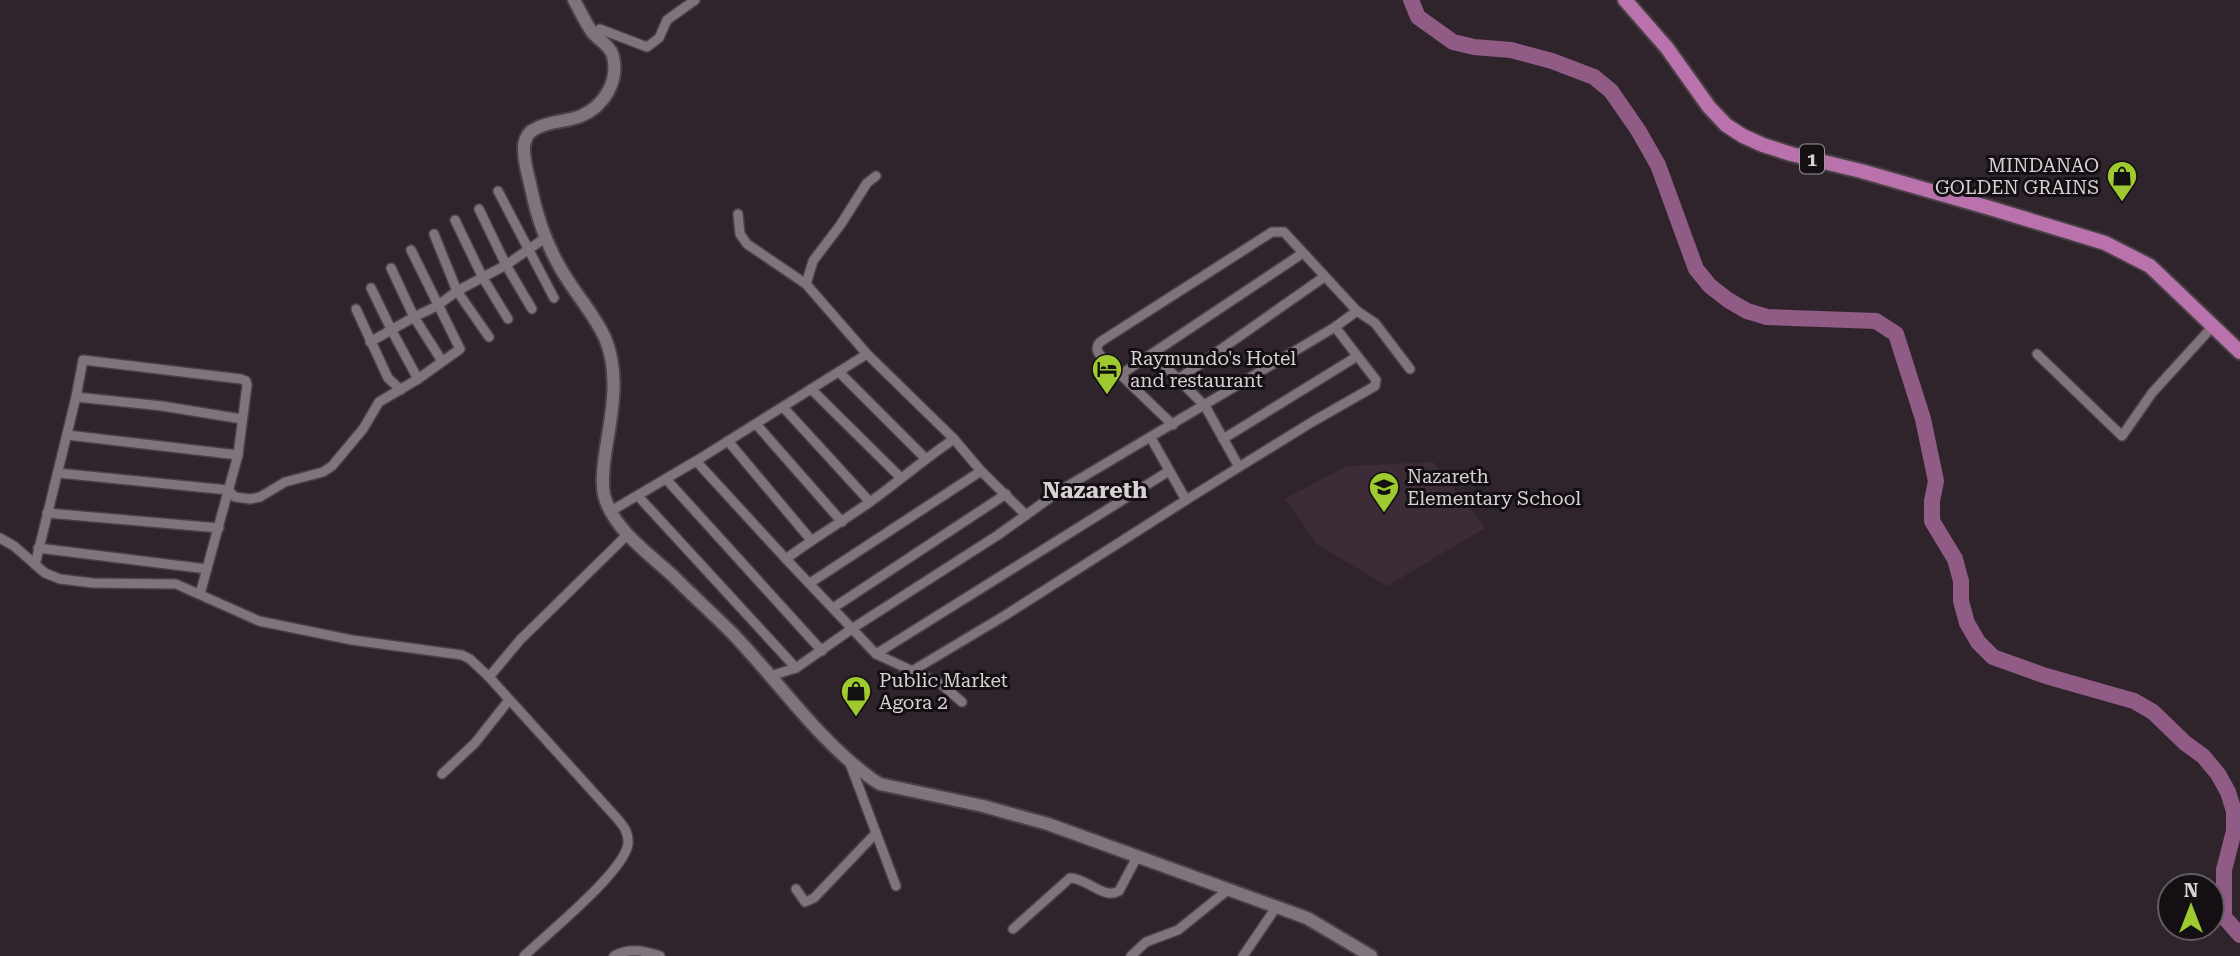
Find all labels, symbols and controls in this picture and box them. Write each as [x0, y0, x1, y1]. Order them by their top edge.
road number: 1 [1800, 144, 1824, 174]
place label: MINDANAO GOLDEN GRAINS [1935, 154, 2099, 199]
shop icon: MINDANAO GOLDEN GRAINS [2105, 159, 2139, 203]
place label: Raymundo's Hotel and restaurant [1130, 347, 1296, 392]
hotel icon: Raymundo's Hotel and restaurant [1090, 352, 1124, 396]
place label: Nazareth Elementary School [1407, 465, 1581, 510]
school or university icon: Nazareth Elementary School [1367, 470, 1401, 514]
district label: Nazareth [1043, 477, 1148, 504]
place label: Public Market Agora 2 [879, 669, 1008, 714]
shop icon: Public Market Agora 2 [839, 674, 873, 718]
north arrow [2156, 872, 2226, 942]
text: N [2184, 879, 2199, 902]

